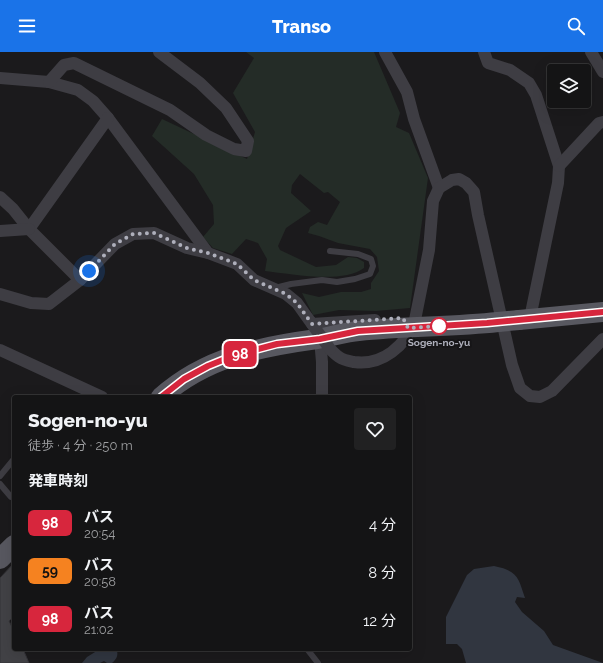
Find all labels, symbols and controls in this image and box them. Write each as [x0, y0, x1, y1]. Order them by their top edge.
icon: menu [16, 15, 38, 37]
icon: search [565, 15, 587, 37]
text: Transo [272, 16, 331, 37]
map controls [547, 64, 591, 108]
button: layers [547, 64, 591, 108]
your location [79, 261, 99, 281]
marker: Sogen-no-yu [430, 317, 448, 335]
place label: Sogen-no-yu [408, 337, 470, 348]
line badge: 98 [222, 341, 258, 367]
text: 98 [232, 346, 248, 362]
button: heart [354, 408, 396, 450]
text: Sogen-no-yu [28, 409, 148, 431]
text: 徒歩 · 4 分 · 250 m [28, 438, 133, 453]
text: 発車時刻 [28, 472, 88, 490]
text: バス [84, 508, 114, 526]
text: 98 [42, 515, 58, 531]
text: 4 分 [369, 516, 396, 534]
text: 20:54 [84, 526, 115, 541]
text: バス [84, 556, 114, 574]
text: 59 [42, 563, 58, 579]
text: 8 分 [368, 564, 396, 582]
text: 20:58 [84, 574, 116, 589]
text: バス [84, 604, 114, 622]
text: 98 [42, 611, 58, 627]
text: 12 分 [363, 612, 396, 630]
text: 21:02 [84, 622, 114, 637]

